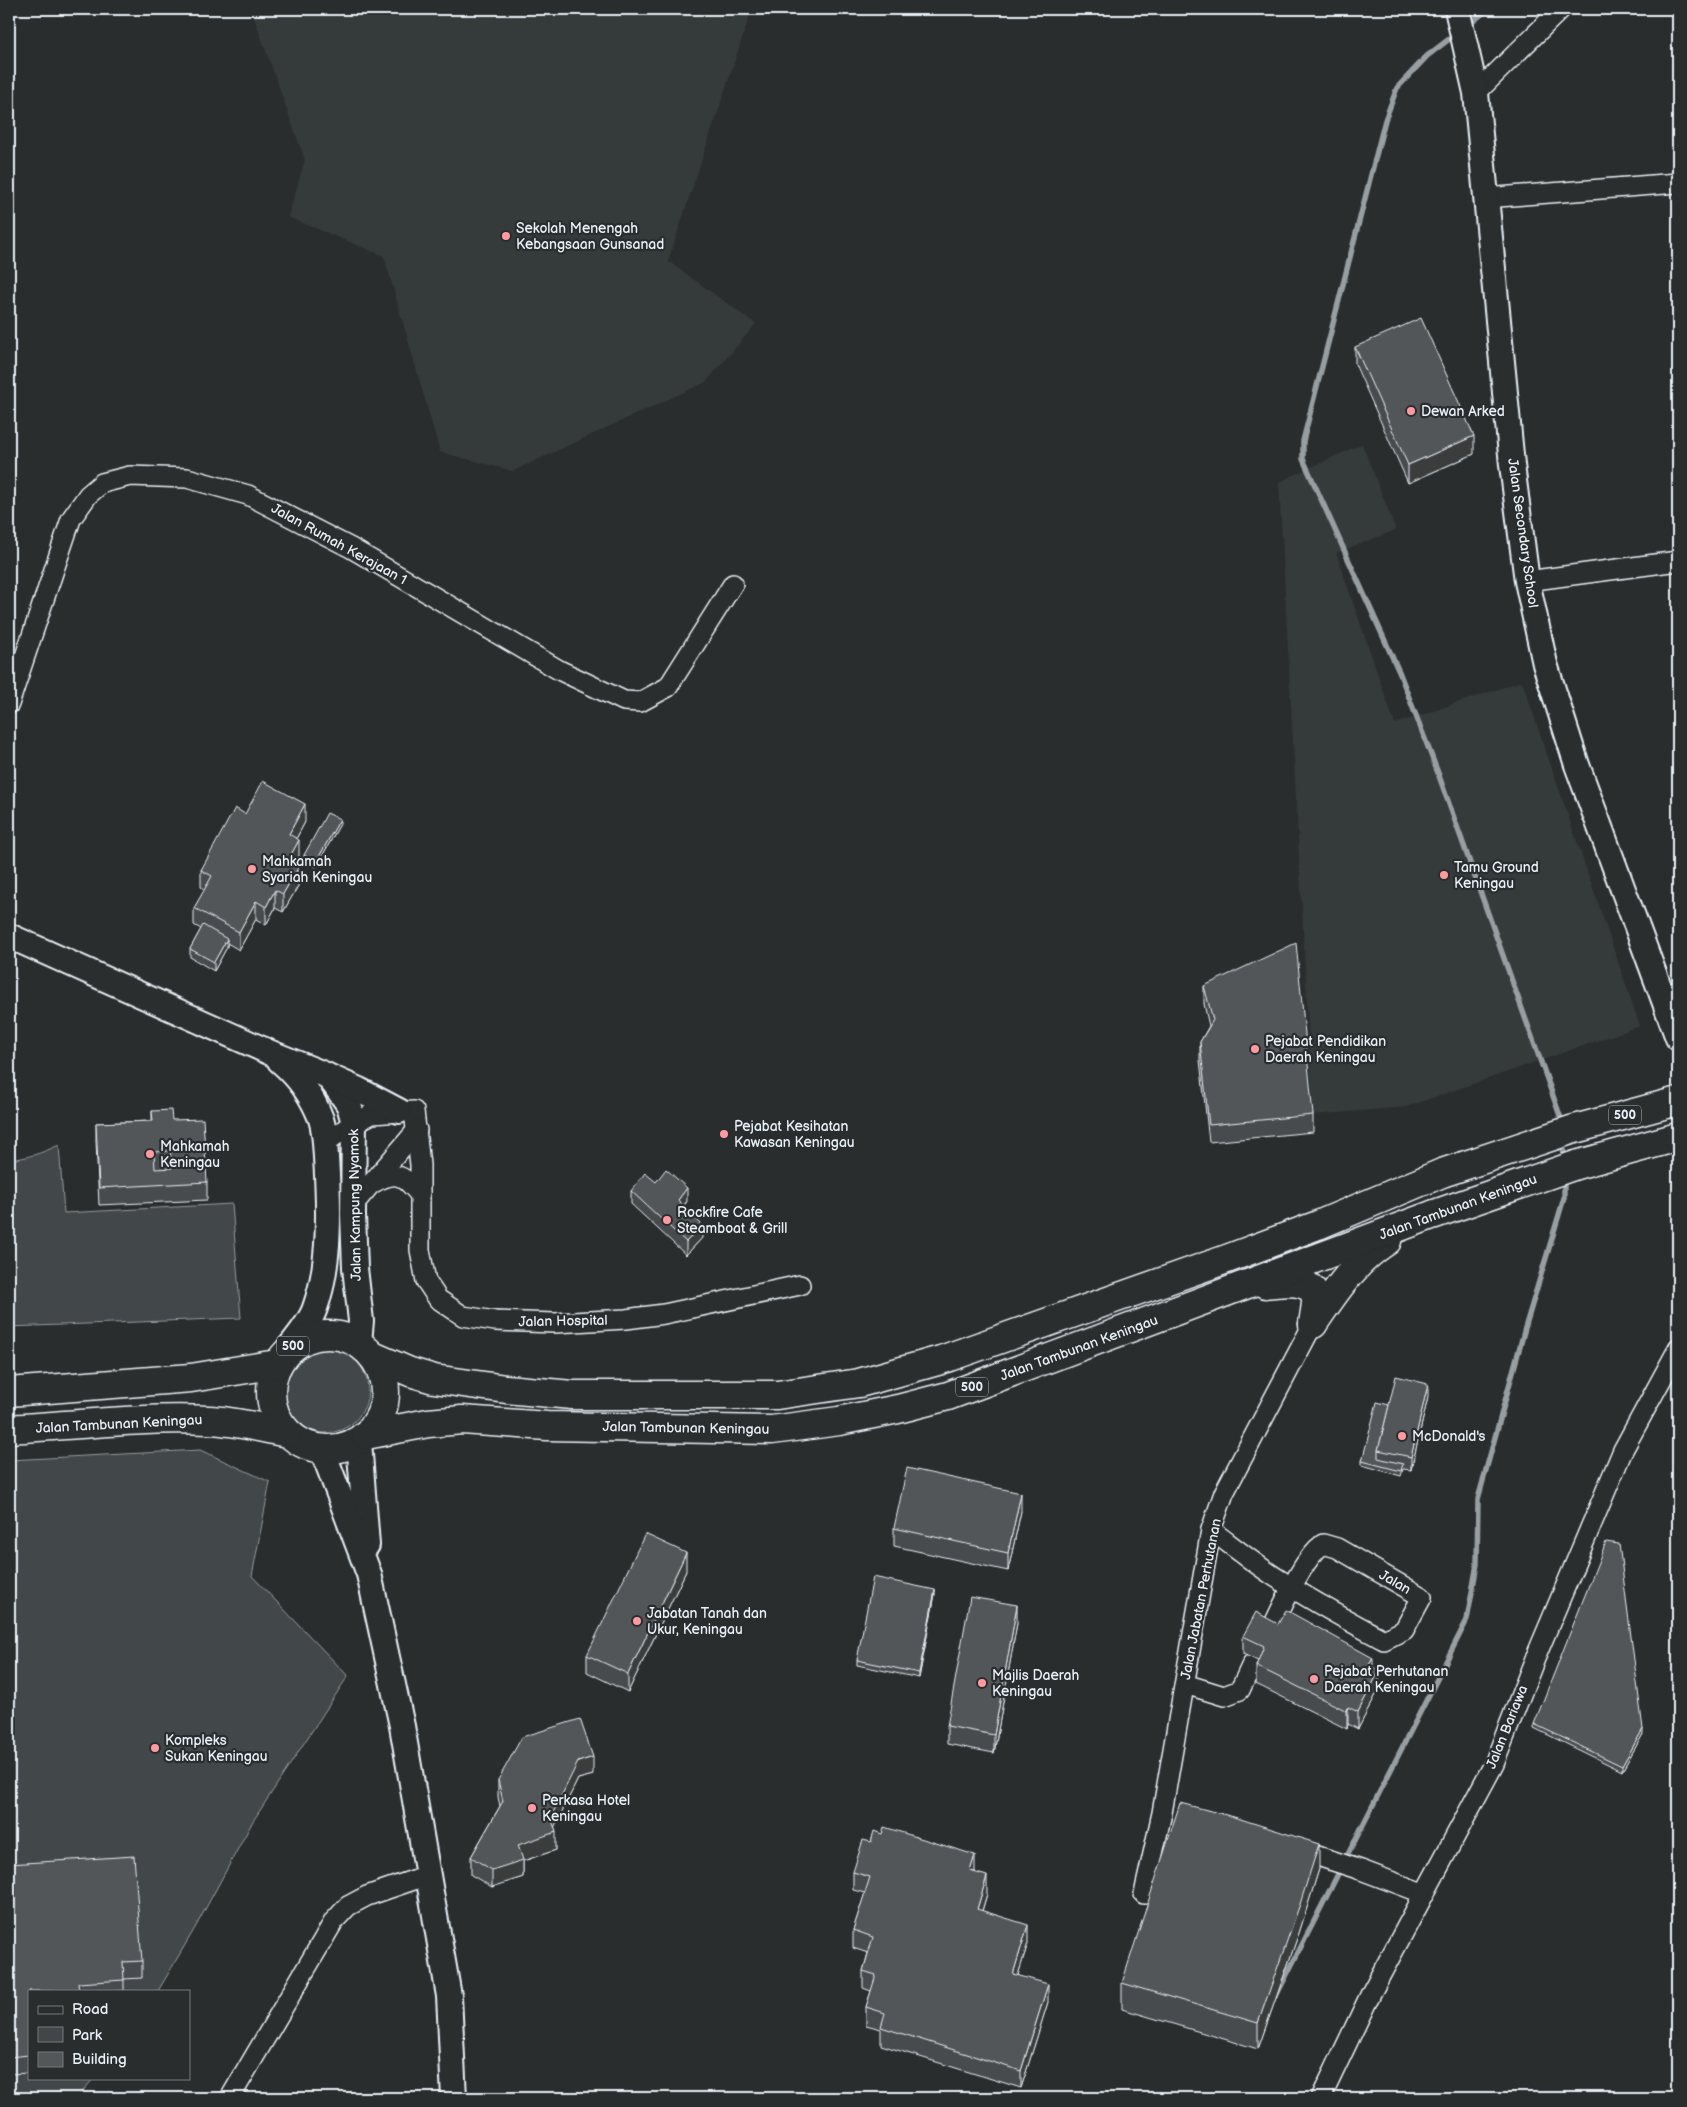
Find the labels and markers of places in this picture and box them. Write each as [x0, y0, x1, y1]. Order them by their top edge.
place label: Sekolah Menengah Kebangsaan Gunsanad [516, 220, 664, 253]
marker: Sekolah Menengah Kebangsaan Gunsanad [500, 230, 512, 242]
place label: Dewan Arked [1421, 403, 1505, 420]
marker: Dewan Arked [1405, 405, 1417, 417]
place label: Mahkamah Syariah Keningau [262, 853, 372, 886]
place label: Tamu Ground Keningau [1454, 859, 1539, 892]
marker: Mahkamah Syariah Keningau [246, 863, 258, 875]
marker: Tamu Ground Keningau [1438, 869, 1450, 881]
place label: Pejabat Pendidikan Daerah Keningau [1265, 1033, 1386, 1066]
marker: Pejabat Pendidikan Daerah Keningau [1249, 1043, 1261, 1055]
place label: Pejabat Kesihatan Kawasan Keningau [734, 1118, 855, 1151]
marker: Pejabat Kesihatan Kawasan Keningau [718, 1128, 730, 1140]
place label: Mahkamah Keningau [160, 1138, 230, 1171]
marker: Mahkamah Keningau [144, 1148, 156, 1160]
place label: Rockfire Cafe Steamboat & Grill [677, 1204, 787, 1237]
marker: Rockfire Cafe Steamboat & Grill [661, 1214, 673, 1226]
place label: McDonald's [1412, 1428, 1486, 1445]
marker: McDonald's [1396, 1430, 1408, 1442]
place label: Jabatan Tanah dan Ukur, Keningau [647, 1605, 767, 1638]
marker: Jabatan Tanah dan Ukur, Keningau [631, 1615, 643, 1627]
place label: Pejabat Perhutanan Daerah Keningau [1324, 1663, 1448, 1696]
place label: Majlis Daerah Keningau [992, 1667, 1079, 1700]
marker: Pejabat Perhutanan Daerah Keningau [1308, 1673, 1320, 1685]
marker: Majlis Daerah Keningau [976, 1677, 988, 1689]
place label: Kompleks Sukan Keningau [165, 1732, 268, 1765]
marker: Kompleks Sukan Keningau [149, 1742, 161, 1754]
place label: Perkasa Hotel Keningau [542, 1792, 630, 1825]
marker: Perkasa Hotel Keningau [526, 1802, 538, 1814]

